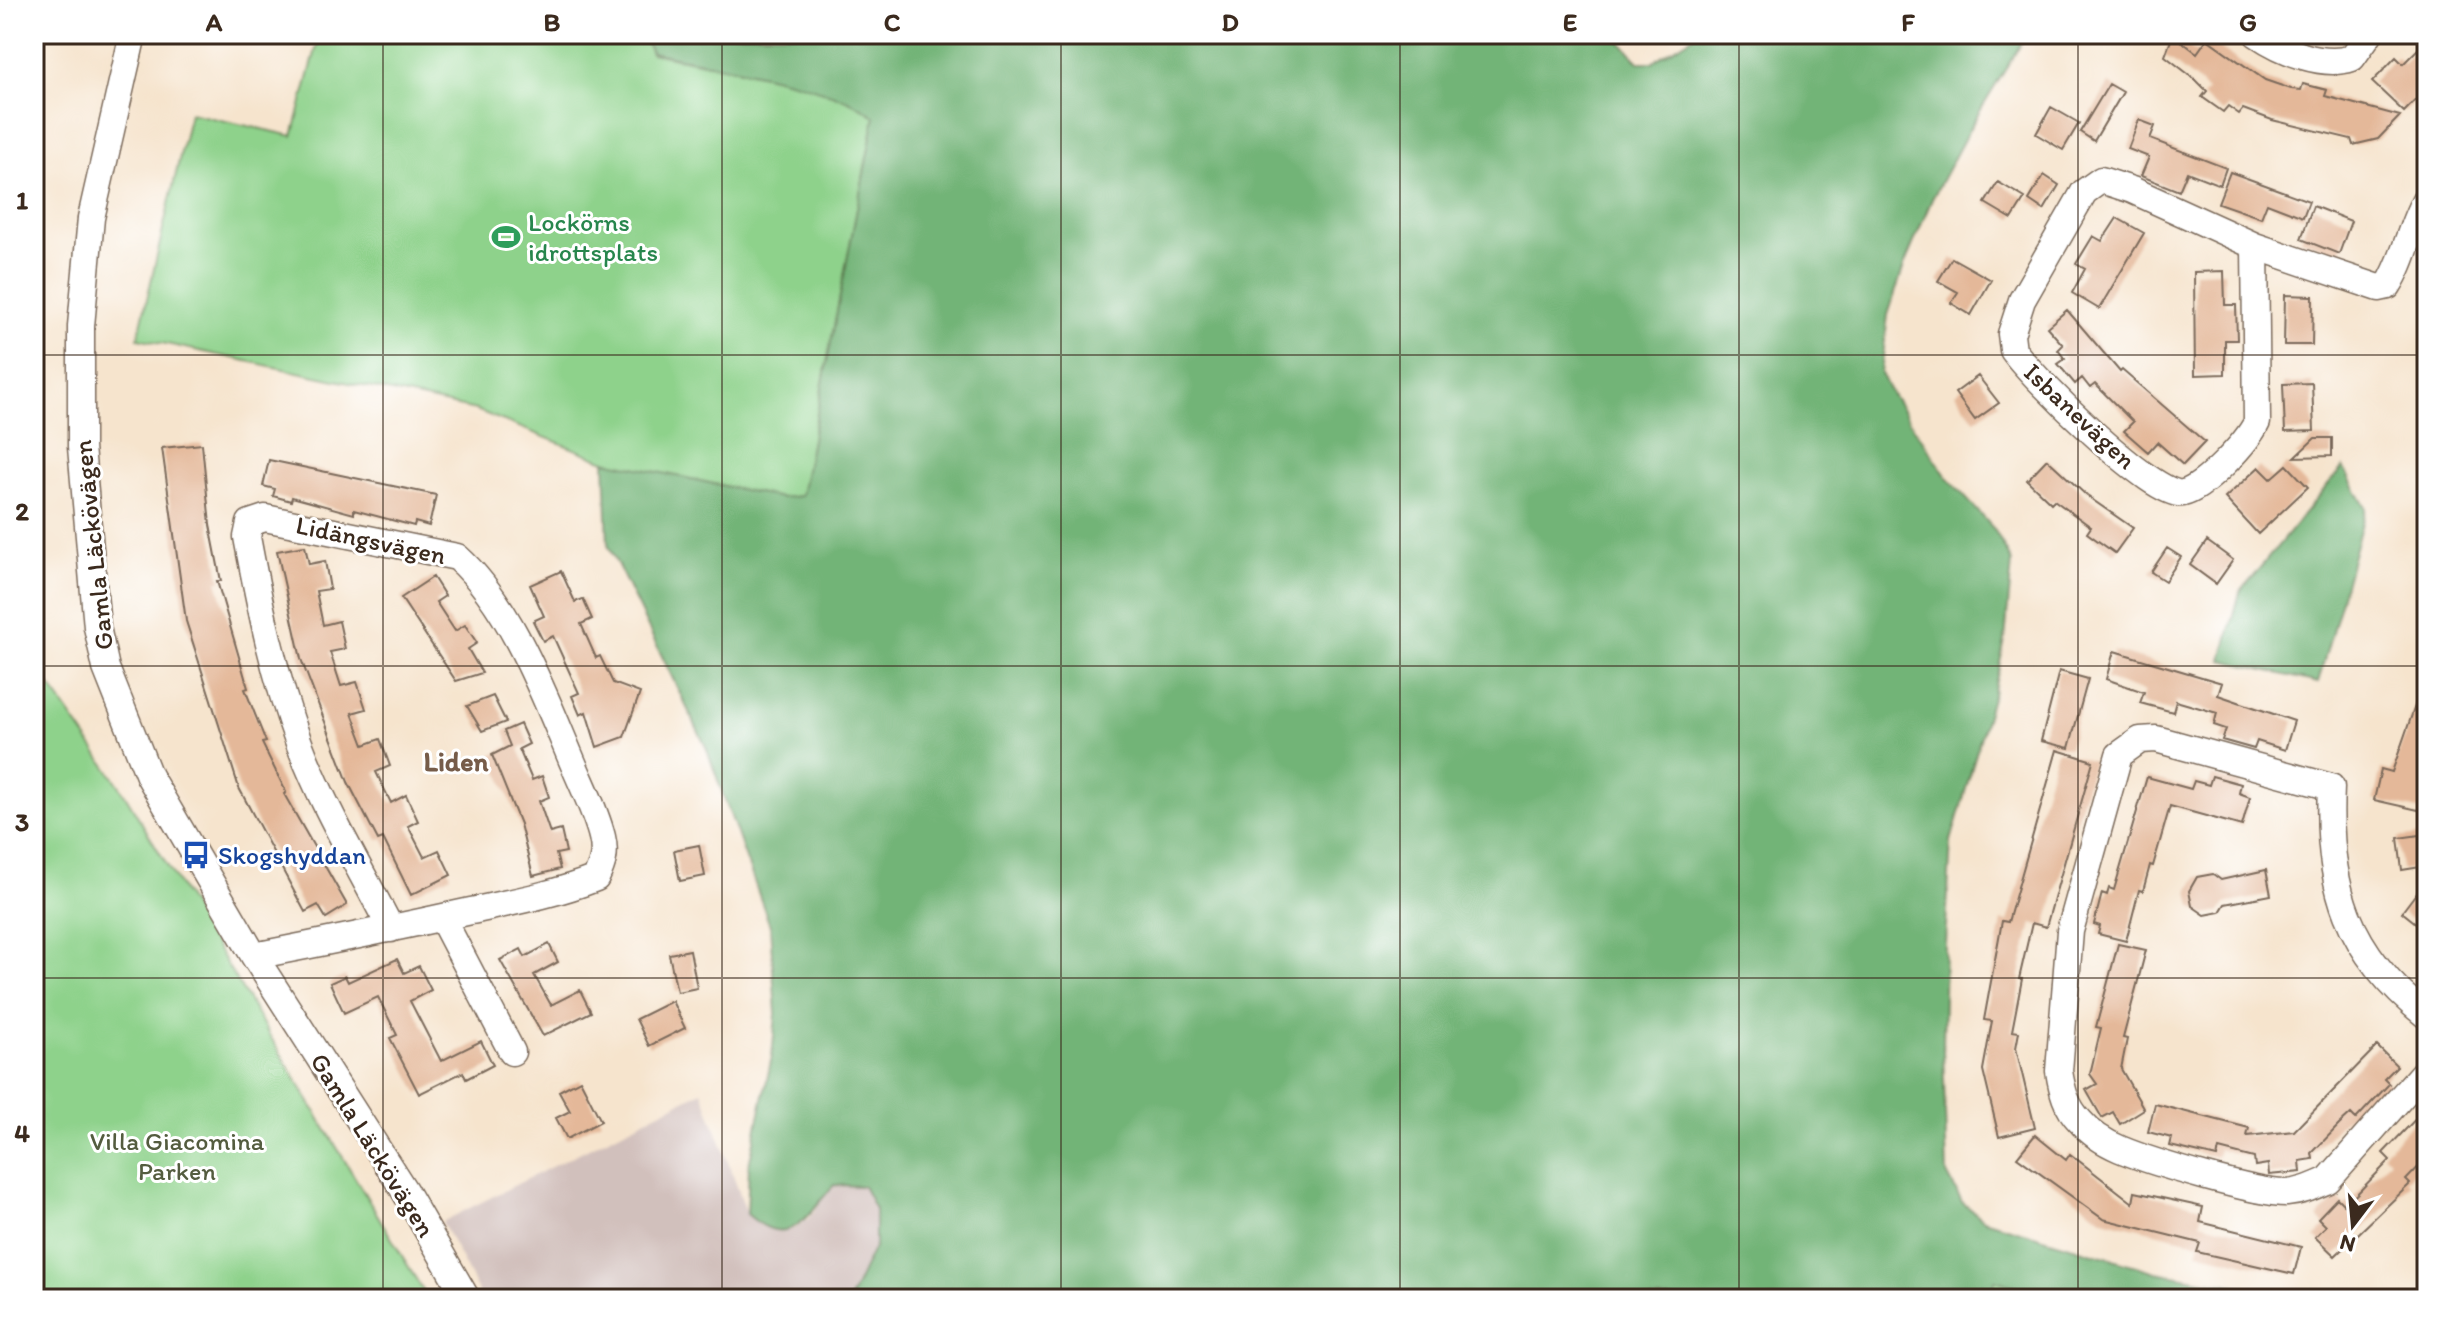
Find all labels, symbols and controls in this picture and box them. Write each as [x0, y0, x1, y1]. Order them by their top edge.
text: A [205, 6, 223, 38]
text: B [544, 6, 561, 38]
text: C [884, 6, 901, 38]
text: D [1221, 6, 1239, 38]
text: E [1563, 6, 1577, 38]
text: F [1901, 6, 1915, 38]
text: G [2239, 6, 2257, 38]
text: 1 [16, 184, 28, 216]
place label: Lockörns idrottsplats [528, 206, 658, 268]
sports icon: Lockörns idrottsplats [491, 222, 521, 252]
street label: Isbanevägen [2017, 356, 2143, 476]
street label: Gamla Läckövägen [66, 438, 120, 652]
text: 2 [15, 495, 29, 527]
street label: Lidängsvägen [293, 508, 449, 572]
district label: Liden [424, 744, 489, 778]
text: 3 [15, 806, 29, 838]
place label: Skogshyddan [218, 839, 366, 871]
bus stop icon: Skogshyddan [181, 840, 211, 870]
street label: Gamla Läckövägen [304, 1047, 443, 1243]
text: 4 [14, 1117, 30, 1149]
park label: Villa Giacomina Parken [90, 1125, 265, 1187]
north arrow [2313, 1185, 2393, 1265]
text: N [2337, 1229, 2358, 1259]

